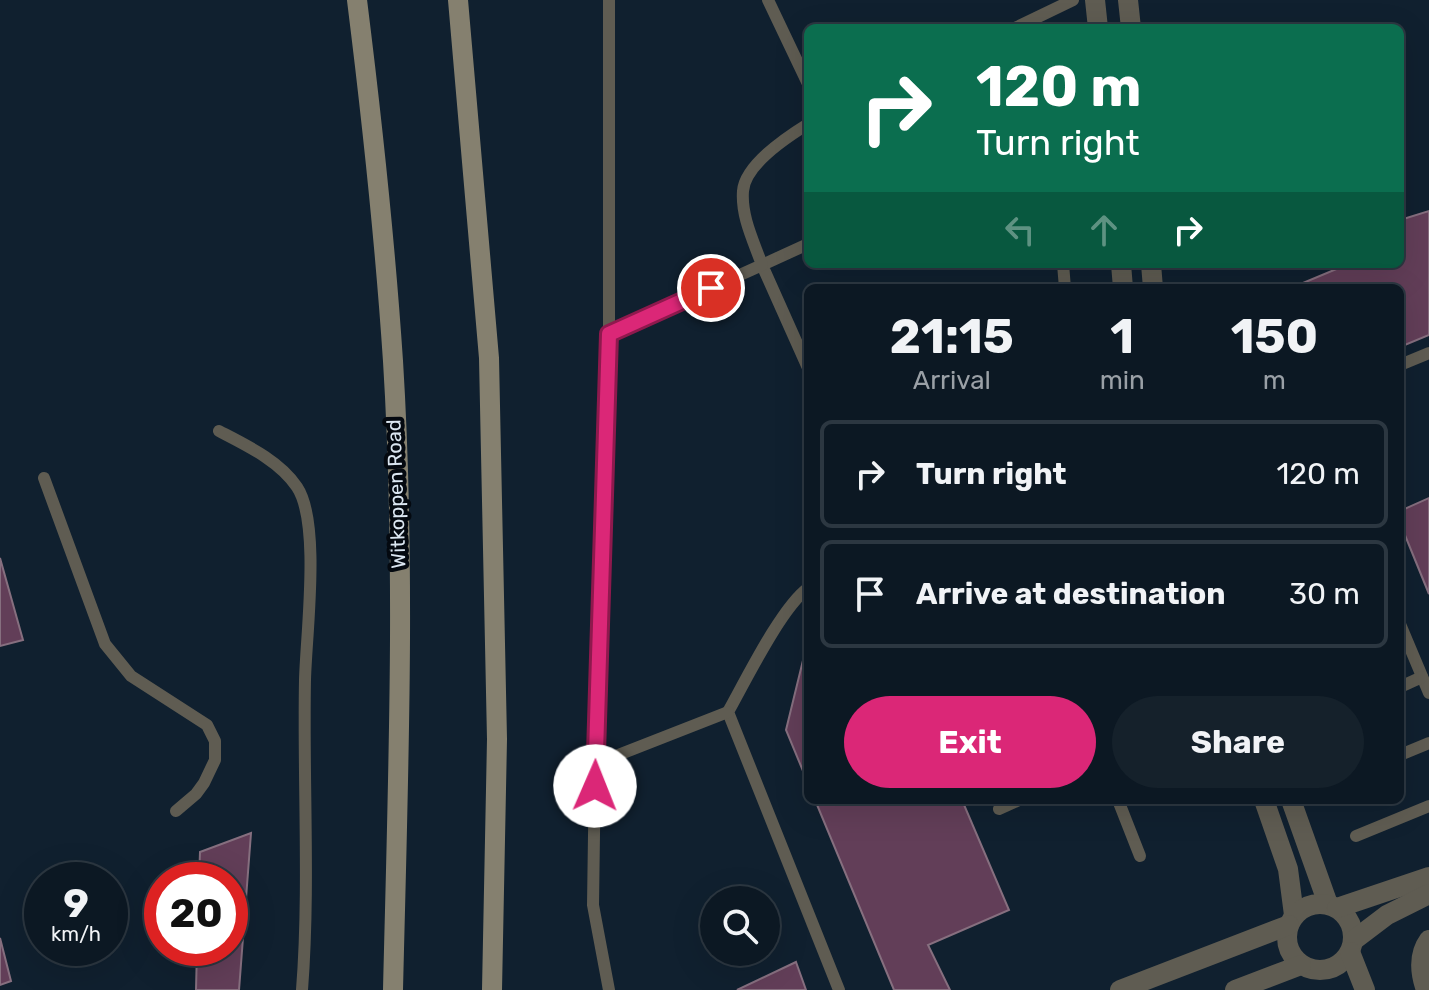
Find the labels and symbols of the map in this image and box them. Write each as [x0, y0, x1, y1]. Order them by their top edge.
pin [677, 254, 745, 322]
street label: Witkoppen Road [381, 419, 411, 569]
position arrow [553, 744, 637, 828]
speed limit sign: 20 [144, 862, 248, 966]

